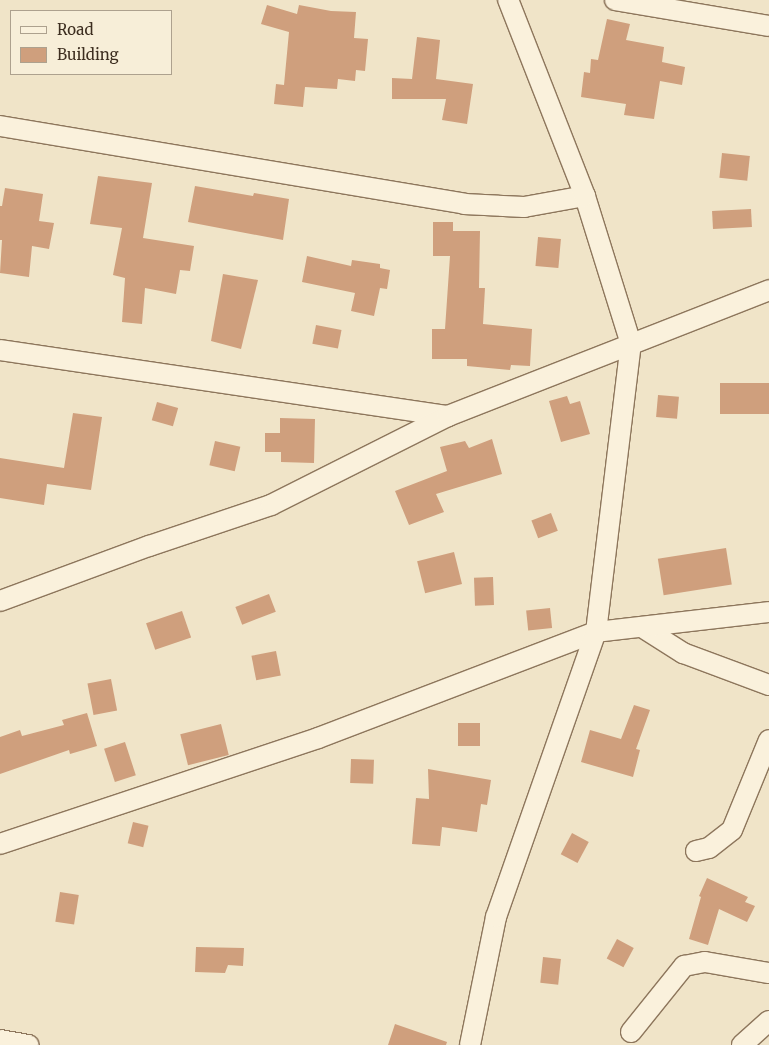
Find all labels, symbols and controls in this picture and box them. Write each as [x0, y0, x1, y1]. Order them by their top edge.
legend [10, 10, 172, 75]
text: Road [57, 20, 93, 39]
text: Building [57, 45, 119, 64]

